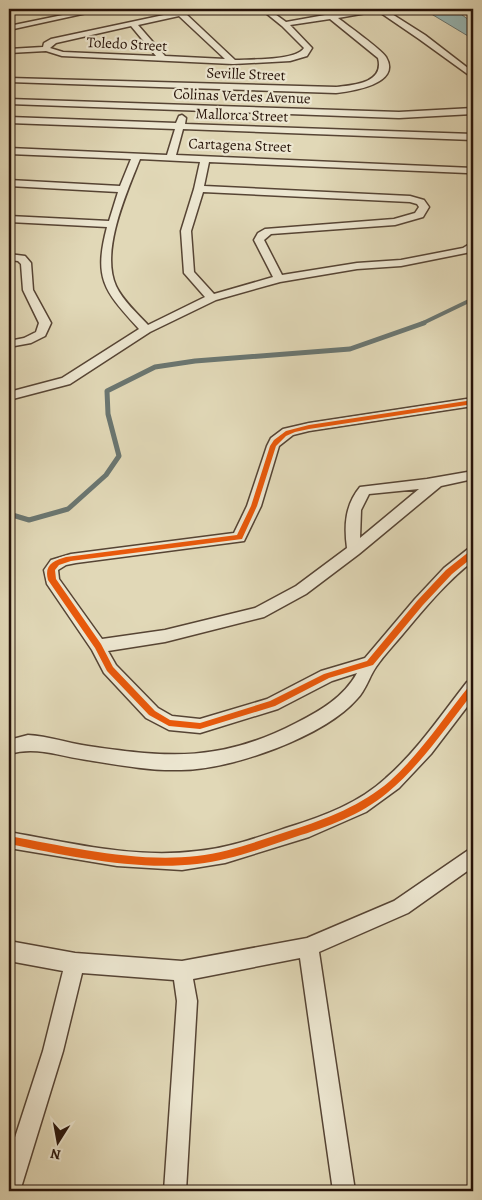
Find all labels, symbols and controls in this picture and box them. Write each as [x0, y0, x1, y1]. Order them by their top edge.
street label: Toledo Street [86, 32, 168, 56]
street label: Seville Street [206, 63, 286, 85]
street label: Colinas Verdes Avenue [173, 84, 311, 108]
street label: Mallorca Street [195, 103, 289, 127]
street label: Cartagena Street [188, 133, 292, 157]
north arrow [32, 1118, 82, 1168]
text: N [49, 1144, 62, 1165]

